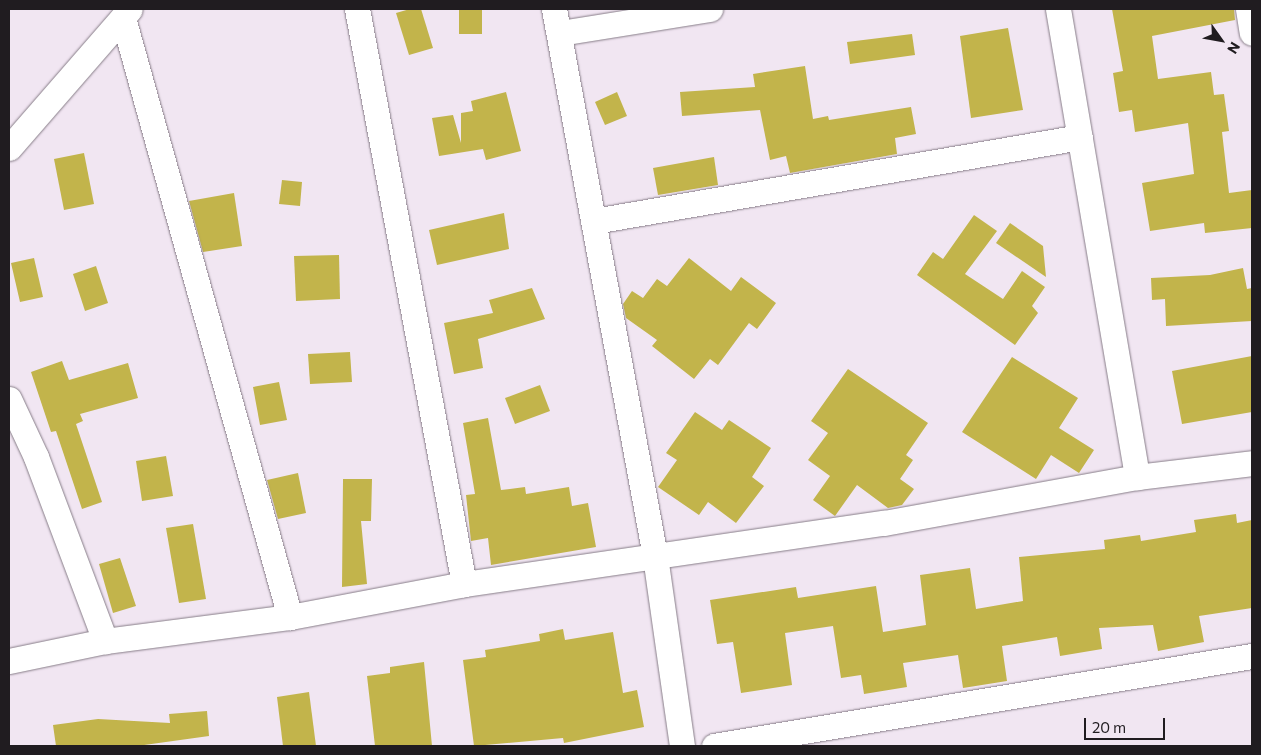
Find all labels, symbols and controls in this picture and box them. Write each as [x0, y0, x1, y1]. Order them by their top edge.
north arrow [1196, 15, 1246, 65]
text: N [1224, 39, 1244, 57]
scale bar [1086, 708, 1167, 740]
text: 20 m [1092, 718, 1126, 736]

